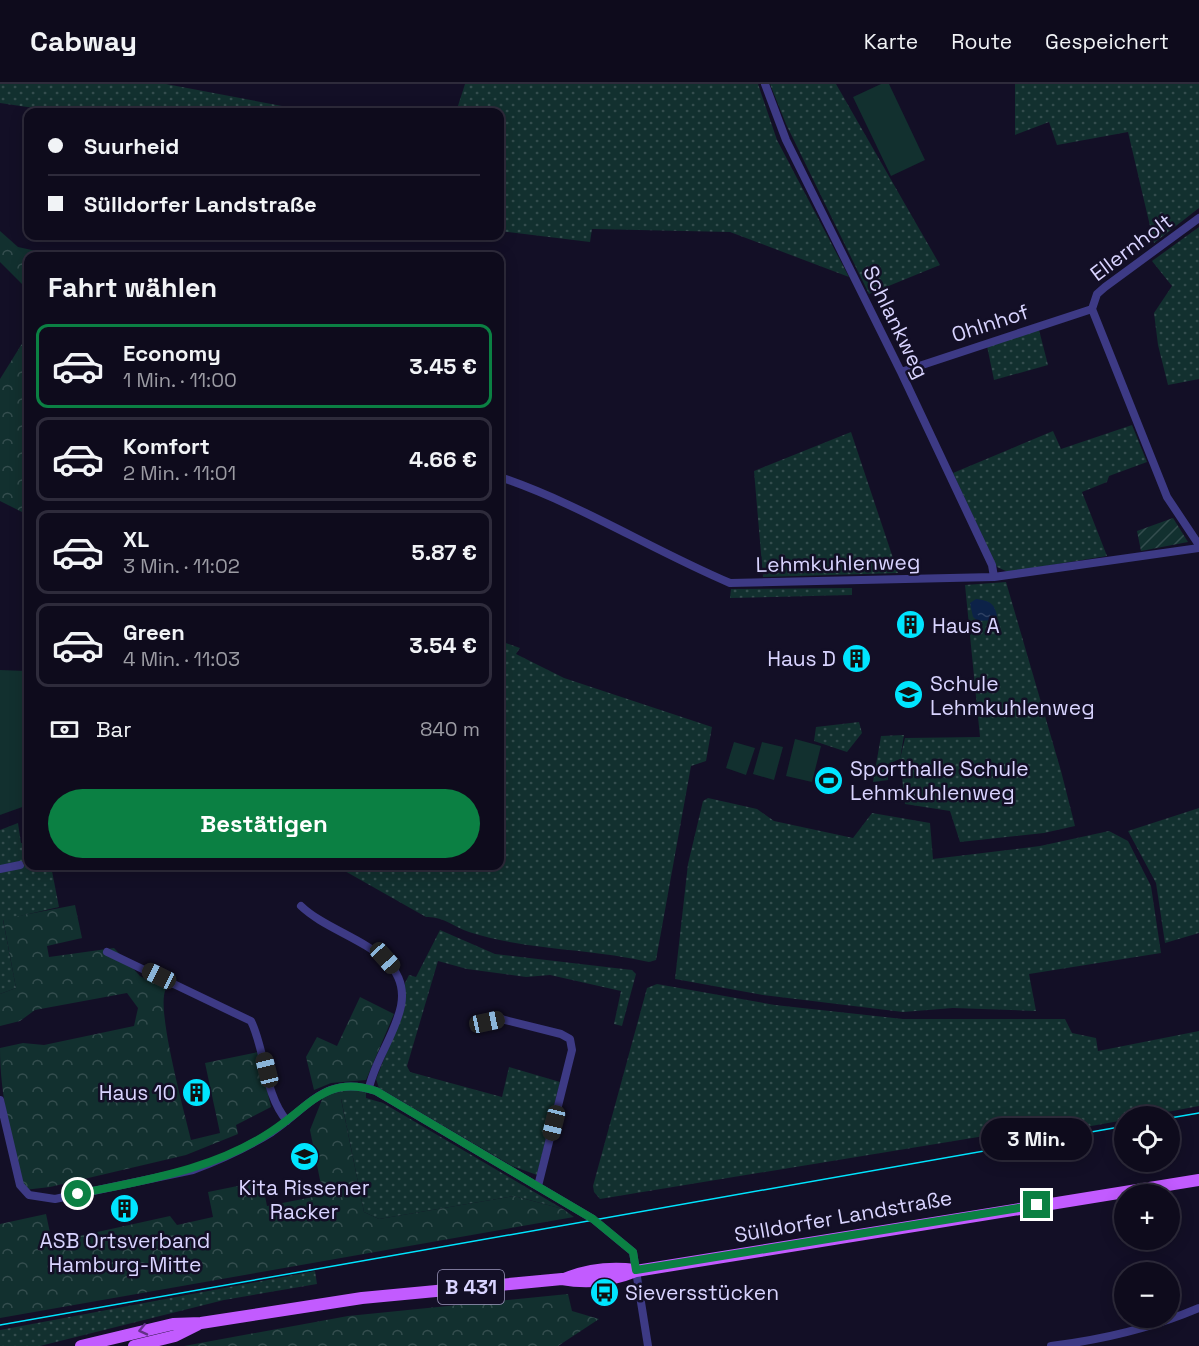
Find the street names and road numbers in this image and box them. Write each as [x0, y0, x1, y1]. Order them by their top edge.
street label: Ellernholt [1085, 207, 1177, 287]
street label: Schlankweg [857, 261, 935, 383]
street label: Ohlnhof [948, 298, 1032, 348]
street label: Lehmkuhlenweg [755, 548, 921, 578]
street label: Sülldorfer Landstraße [732, 1184, 954, 1248]
road number: B 431 [438, 1270, 504, 1304]

